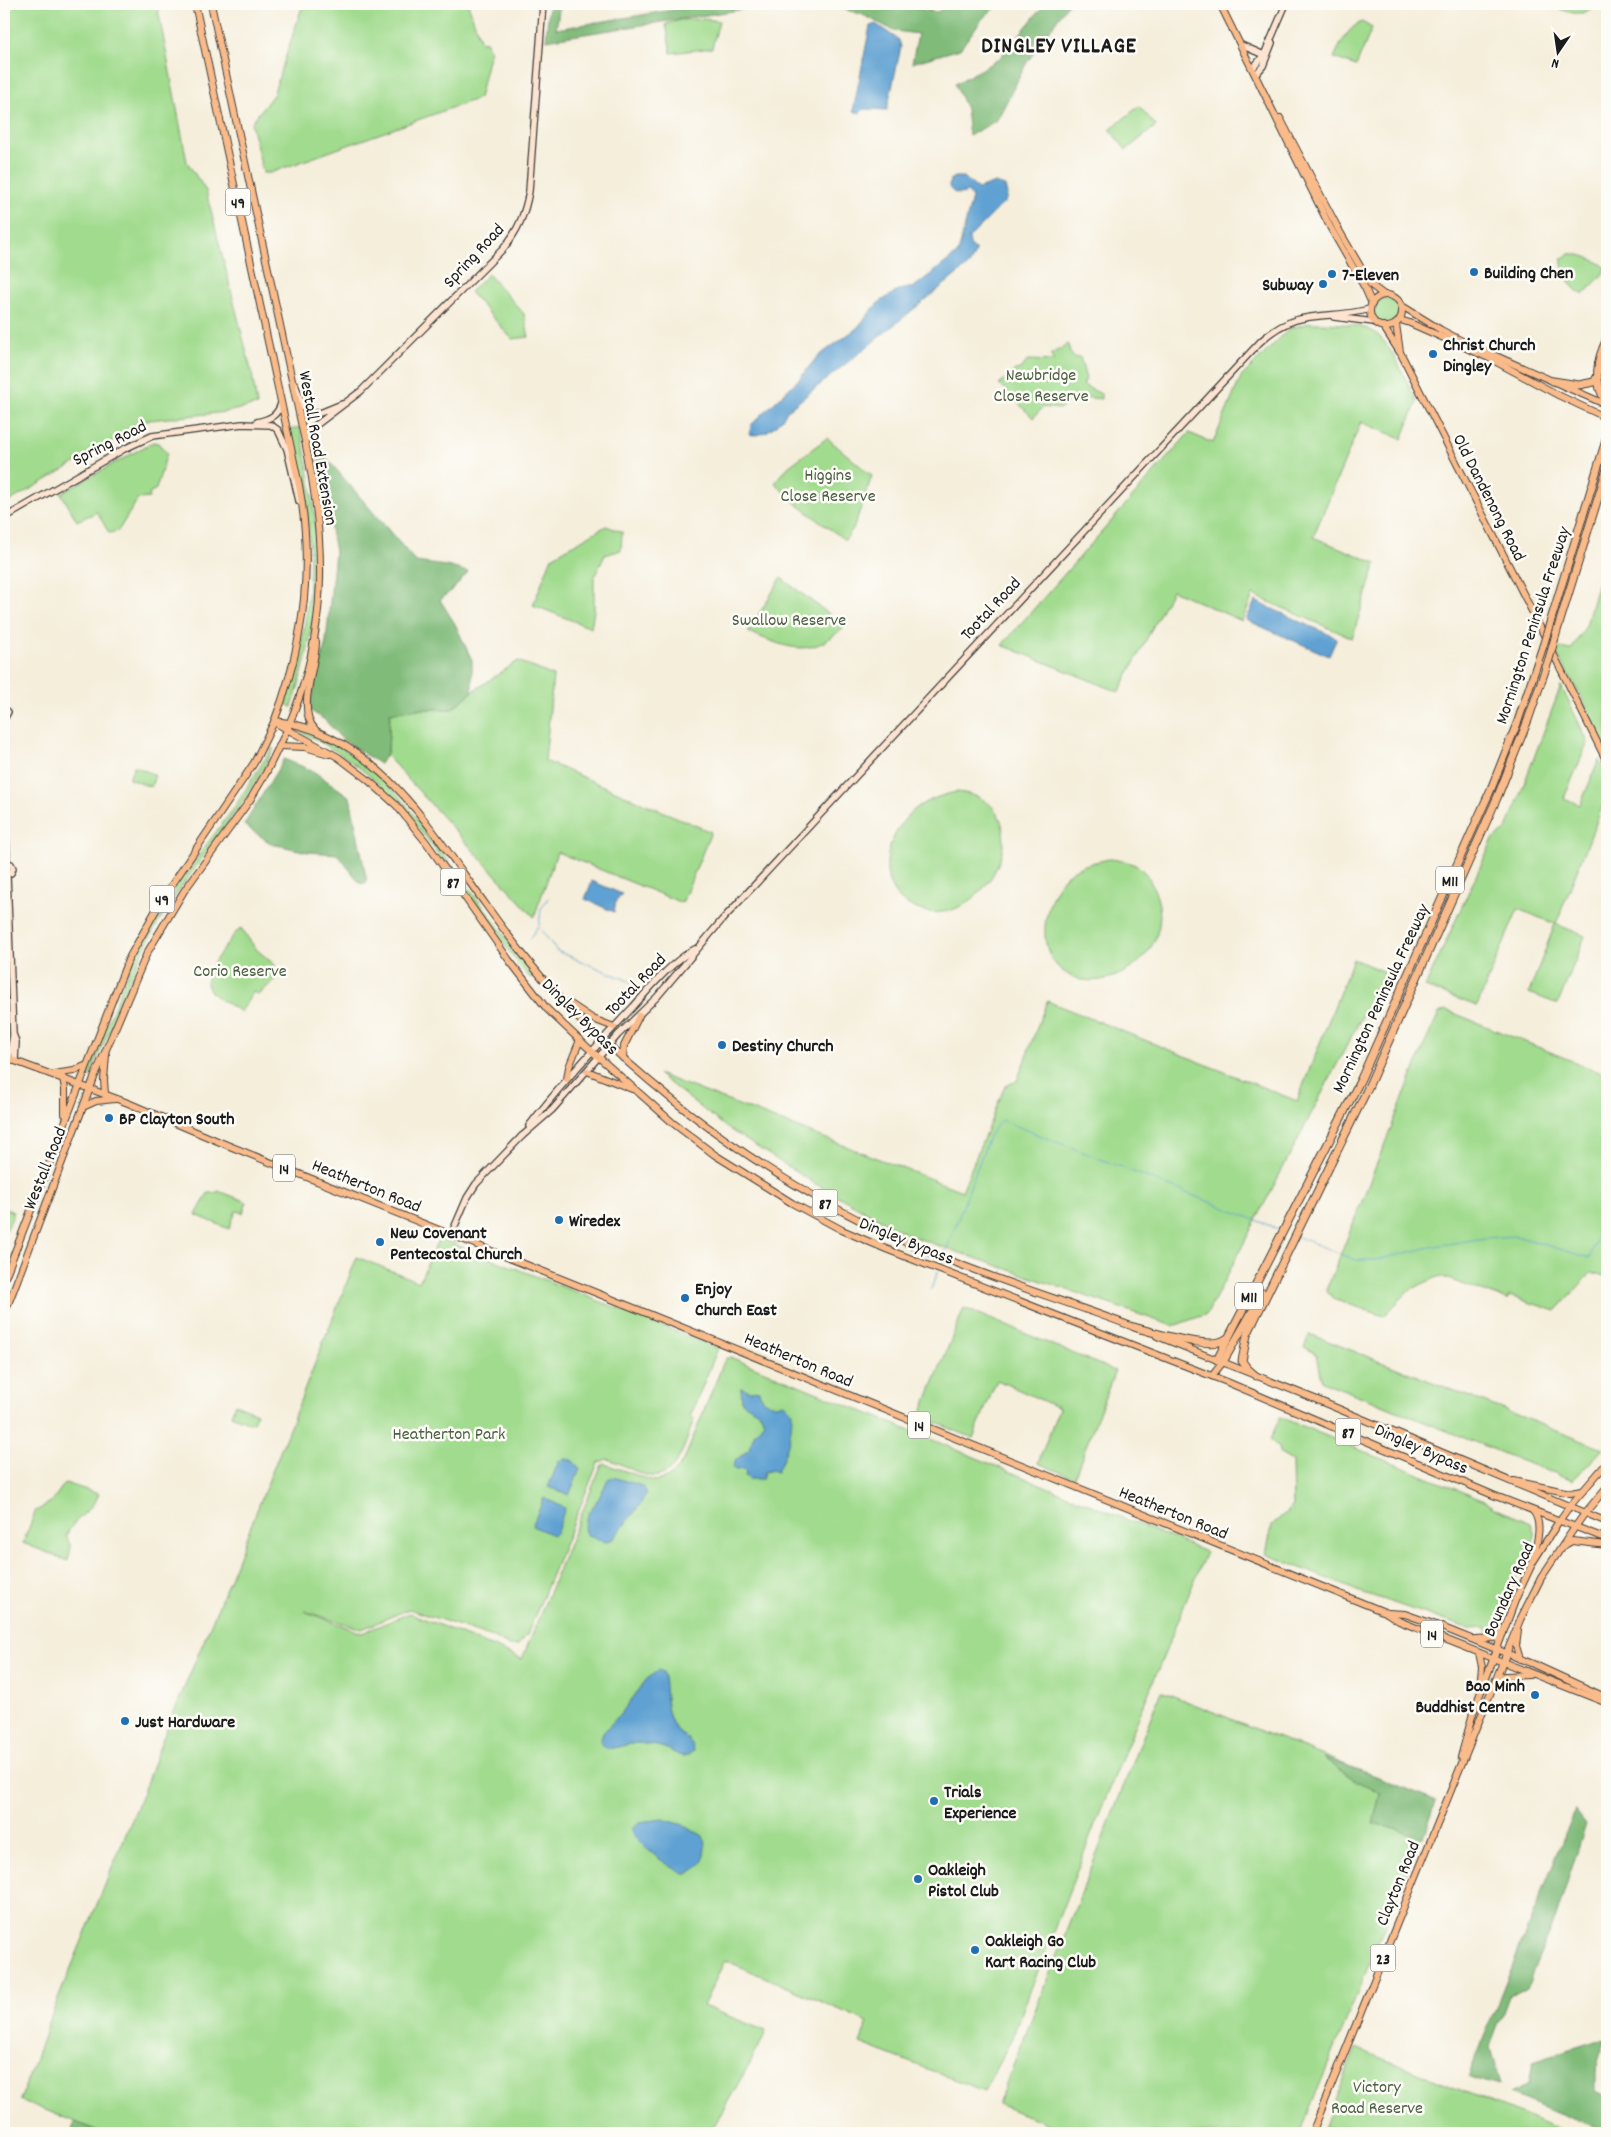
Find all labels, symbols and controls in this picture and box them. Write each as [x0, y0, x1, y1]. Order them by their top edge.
north arrow [1534, 28, 1584, 78]
district label: DINGLEY VILLAGE [981, 32, 1137, 63]
text: N [1550, 52, 1561, 73]
road number: 49 [226, 188, 250, 216]
street label: Spring Road [438, 219, 511, 295]
place label: Building Chen [1484, 262, 1573, 287]
place label: 7-Eleven [1342, 264, 1399, 289]
marker: Building Chen [1468, 266, 1480, 278]
marker: 7-Eleven [1326, 268, 1338, 280]
place label: Subway [1262, 274, 1314, 299]
marker: Subway [1317, 278, 1329, 290]
place label: Christ Church Dingley [1443, 334, 1536, 380]
marker: Christ Church Dingley [1427, 348, 1439, 360]
park label: Newbridge Close Reserve [993, 364, 1089, 410]
street label: Westall Road Extension [291, 369, 342, 528]
street label: Spring Road [69, 415, 152, 474]
street label: Old Dandenong Road [1445, 430, 1531, 566]
park label: Higgins Close Reserve [780, 464, 876, 510]
street label: Mornington Peninsula Freeway [1491, 523, 1578, 728]
street label: Tootal Road [956, 572, 1028, 647]
park label: Swallow Reserve [732, 609, 846, 634]
road number: M11 [1436, 866, 1464, 894]
road number: 87 [440, 869, 466, 896]
road number: 49 [150, 886, 174, 912]
street label: Mornington Peninsula Freeway [1327, 900, 1437, 1098]
street label: Tootal Road [600, 949, 673, 1023]
park label: Corio Reserve [193, 960, 287, 985]
street label: Dingley Bypass [535, 974, 623, 1062]
place label: Destiny Church [732, 1035, 834, 1060]
marker: Destiny Church [716, 1039, 728, 1051]
place label: BP Clayton South [119, 1108, 234, 1133]
marker: BP Clayton South [103, 1112, 115, 1124]
street label: Westall Road [18, 1124, 74, 1214]
road number: 14 [273, 1154, 295, 1182]
street label: Heatherton Road [308, 1154, 424, 1221]
road number: 87 [812, 1190, 838, 1216]
place label: Wiredex [569, 1210, 621, 1235]
street label: Dingley Bypass [855, 1212, 957, 1273]
marker: Wiredex [553, 1214, 565, 1226]
place label: New Covenant Pentecostal Church [390, 1222, 522, 1268]
marker: New Covenant Pentecostal Church [374, 1236, 386, 1248]
place label: Enjoy Church East [695, 1278, 777, 1324]
road number: M11 [1235, 1282, 1263, 1310]
marker: Enjoy Church East [679, 1292, 691, 1304]
street label: Heatherton Road [740, 1327, 856, 1395]
road number: 14 [908, 1412, 930, 1438]
road number: 87 [1336, 1418, 1360, 1445]
street label: Dingley Bypass [1370, 1419, 1472, 1482]
park label: Heatherton Park [393, 1423, 505, 1448]
street label: Heatherton Road [1115, 1481, 1231, 1548]
street label: Boundary Road [1478, 1539, 1542, 1641]
road number: 14 [1421, 1620, 1443, 1648]
place label: Bao Minh Buddhist Centre [1416, 1675, 1525, 1721]
marker: Bao Minh Buddhist Centre [1529, 1689, 1541, 1701]
place label: Just Hardware [135, 1711, 235, 1736]
marker: Just Hardware [119, 1715, 131, 1727]
place label: Trials Experience [944, 1781, 1017, 1827]
marker: Trials Experience [928, 1795, 940, 1807]
street label: Clayton Road [1371, 1838, 1428, 1930]
place label: Oakleigh Pistol Club [928, 1859, 999, 1905]
marker: Oakleigh Pistol Club [912, 1873, 924, 1885]
place label: Oakleigh Go Kart Racing Club [985, 1930, 1096, 1976]
marker: Oakleigh Go Kart Racing Club [969, 1944, 981, 1956]
road number: 23 [1370, 1945, 1396, 1972]
park label: Victory Road Reserve [1331, 2076, 1423, 2122]

